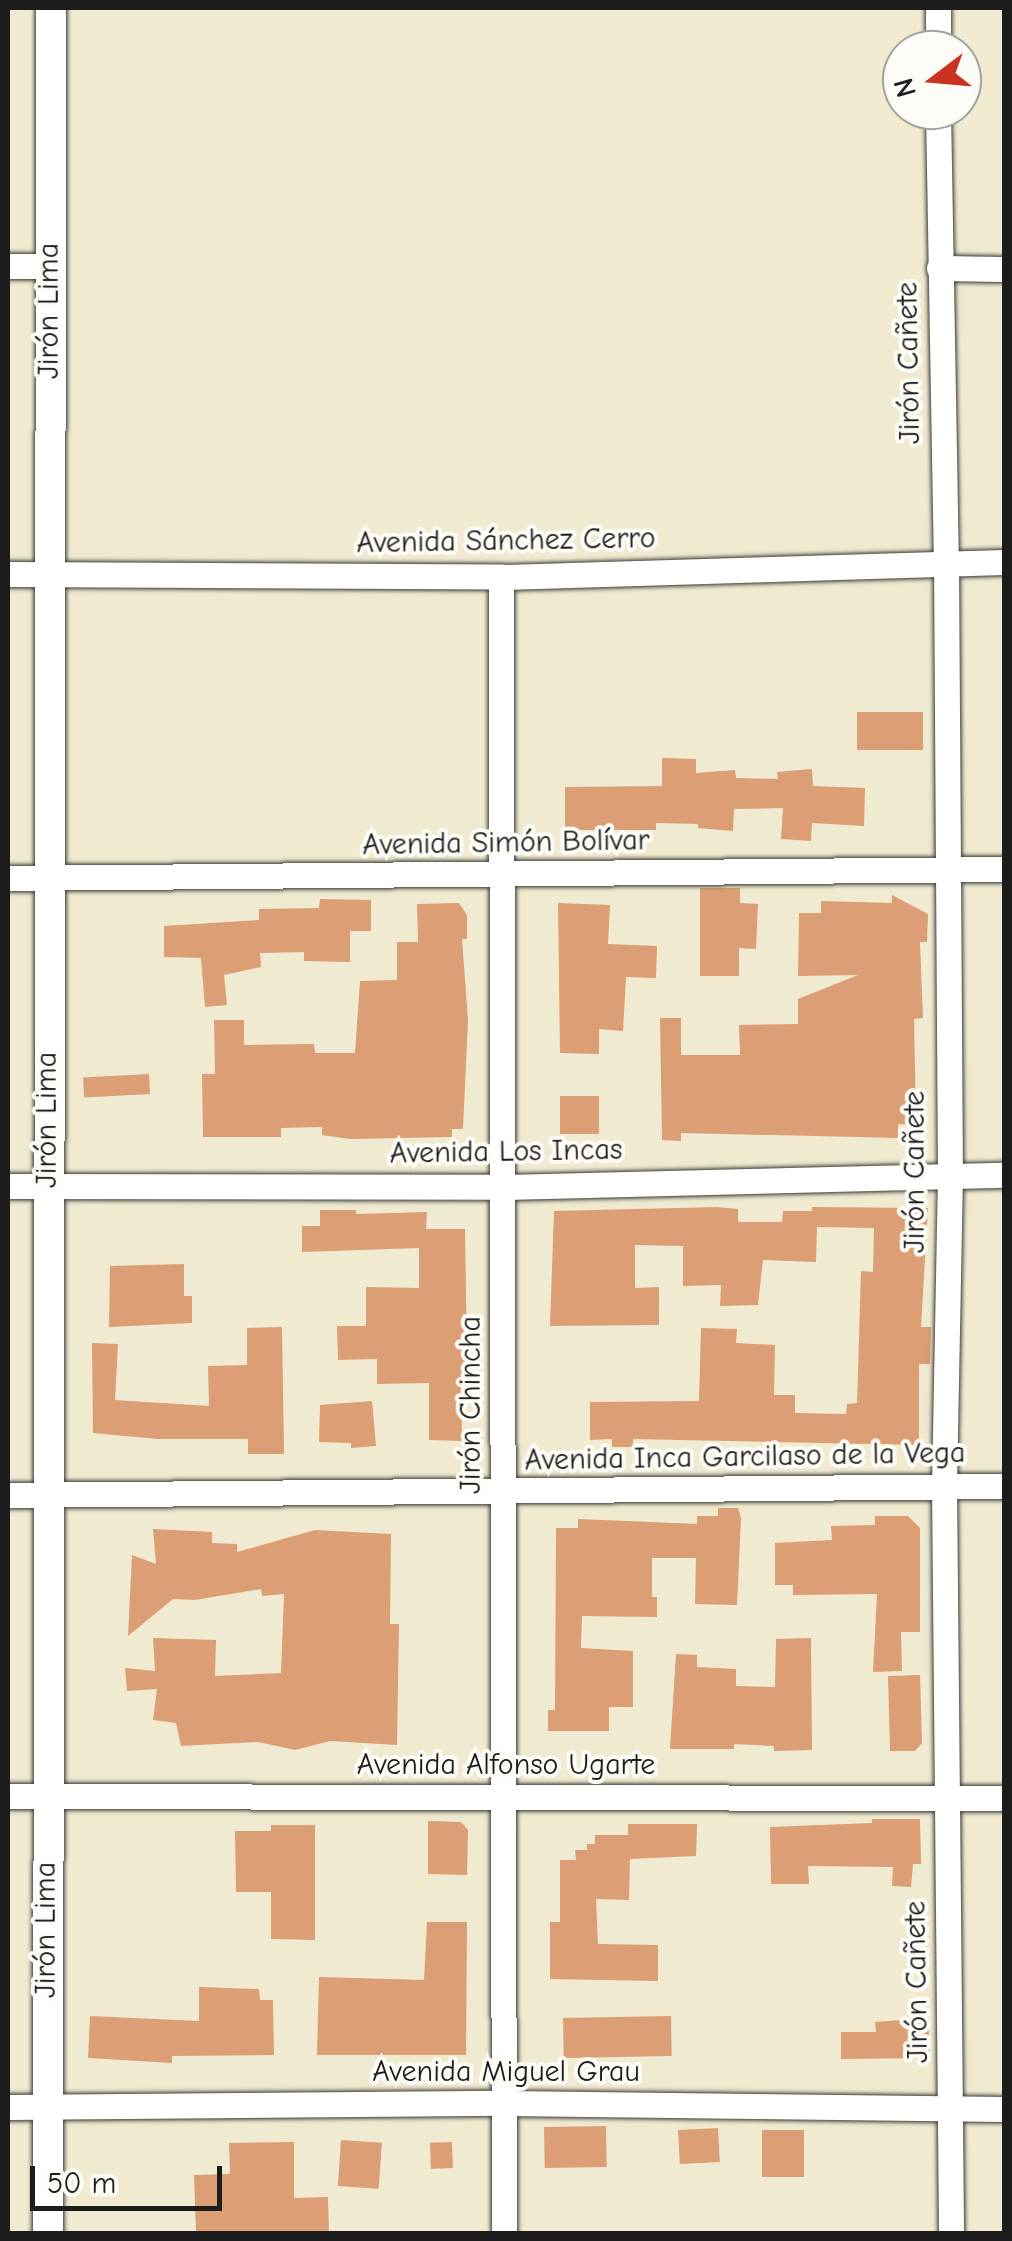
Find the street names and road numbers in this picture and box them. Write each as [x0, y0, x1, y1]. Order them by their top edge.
street label: Jirón Lima [31, 243, 67, 379]
street label: Jirón Cañete [890, 282, 928, 444]
street label: Avenida Sánchez Cerro [356, 520, 656, 562]
street label: Avenida Simón Bolívar [362, 822, 650, 864]
street label: Jirón Lima [29, 1052, 65, 1188]
street label: Jirón Cañete [897, 1091, 933, 1253]
street label: Avenida Los Incas [389, 1132, 623, 1172]
street label: Jirón Chincha [453, 1316, 489, 1494]
street label: Avenida Inca Garcilaso de la Vega [524, 1435, 966, 1479]
street label: Avenida Alfonso Ugarte [357, 1747, 655, 1783]
street label: Jirón Lima [28, 1862, 64, 1998]
street label: Jirón Cañete [898, 1901, 936, 2063]
street label: Avenida Miguel Grau [372, 2054, 640, 2090]

